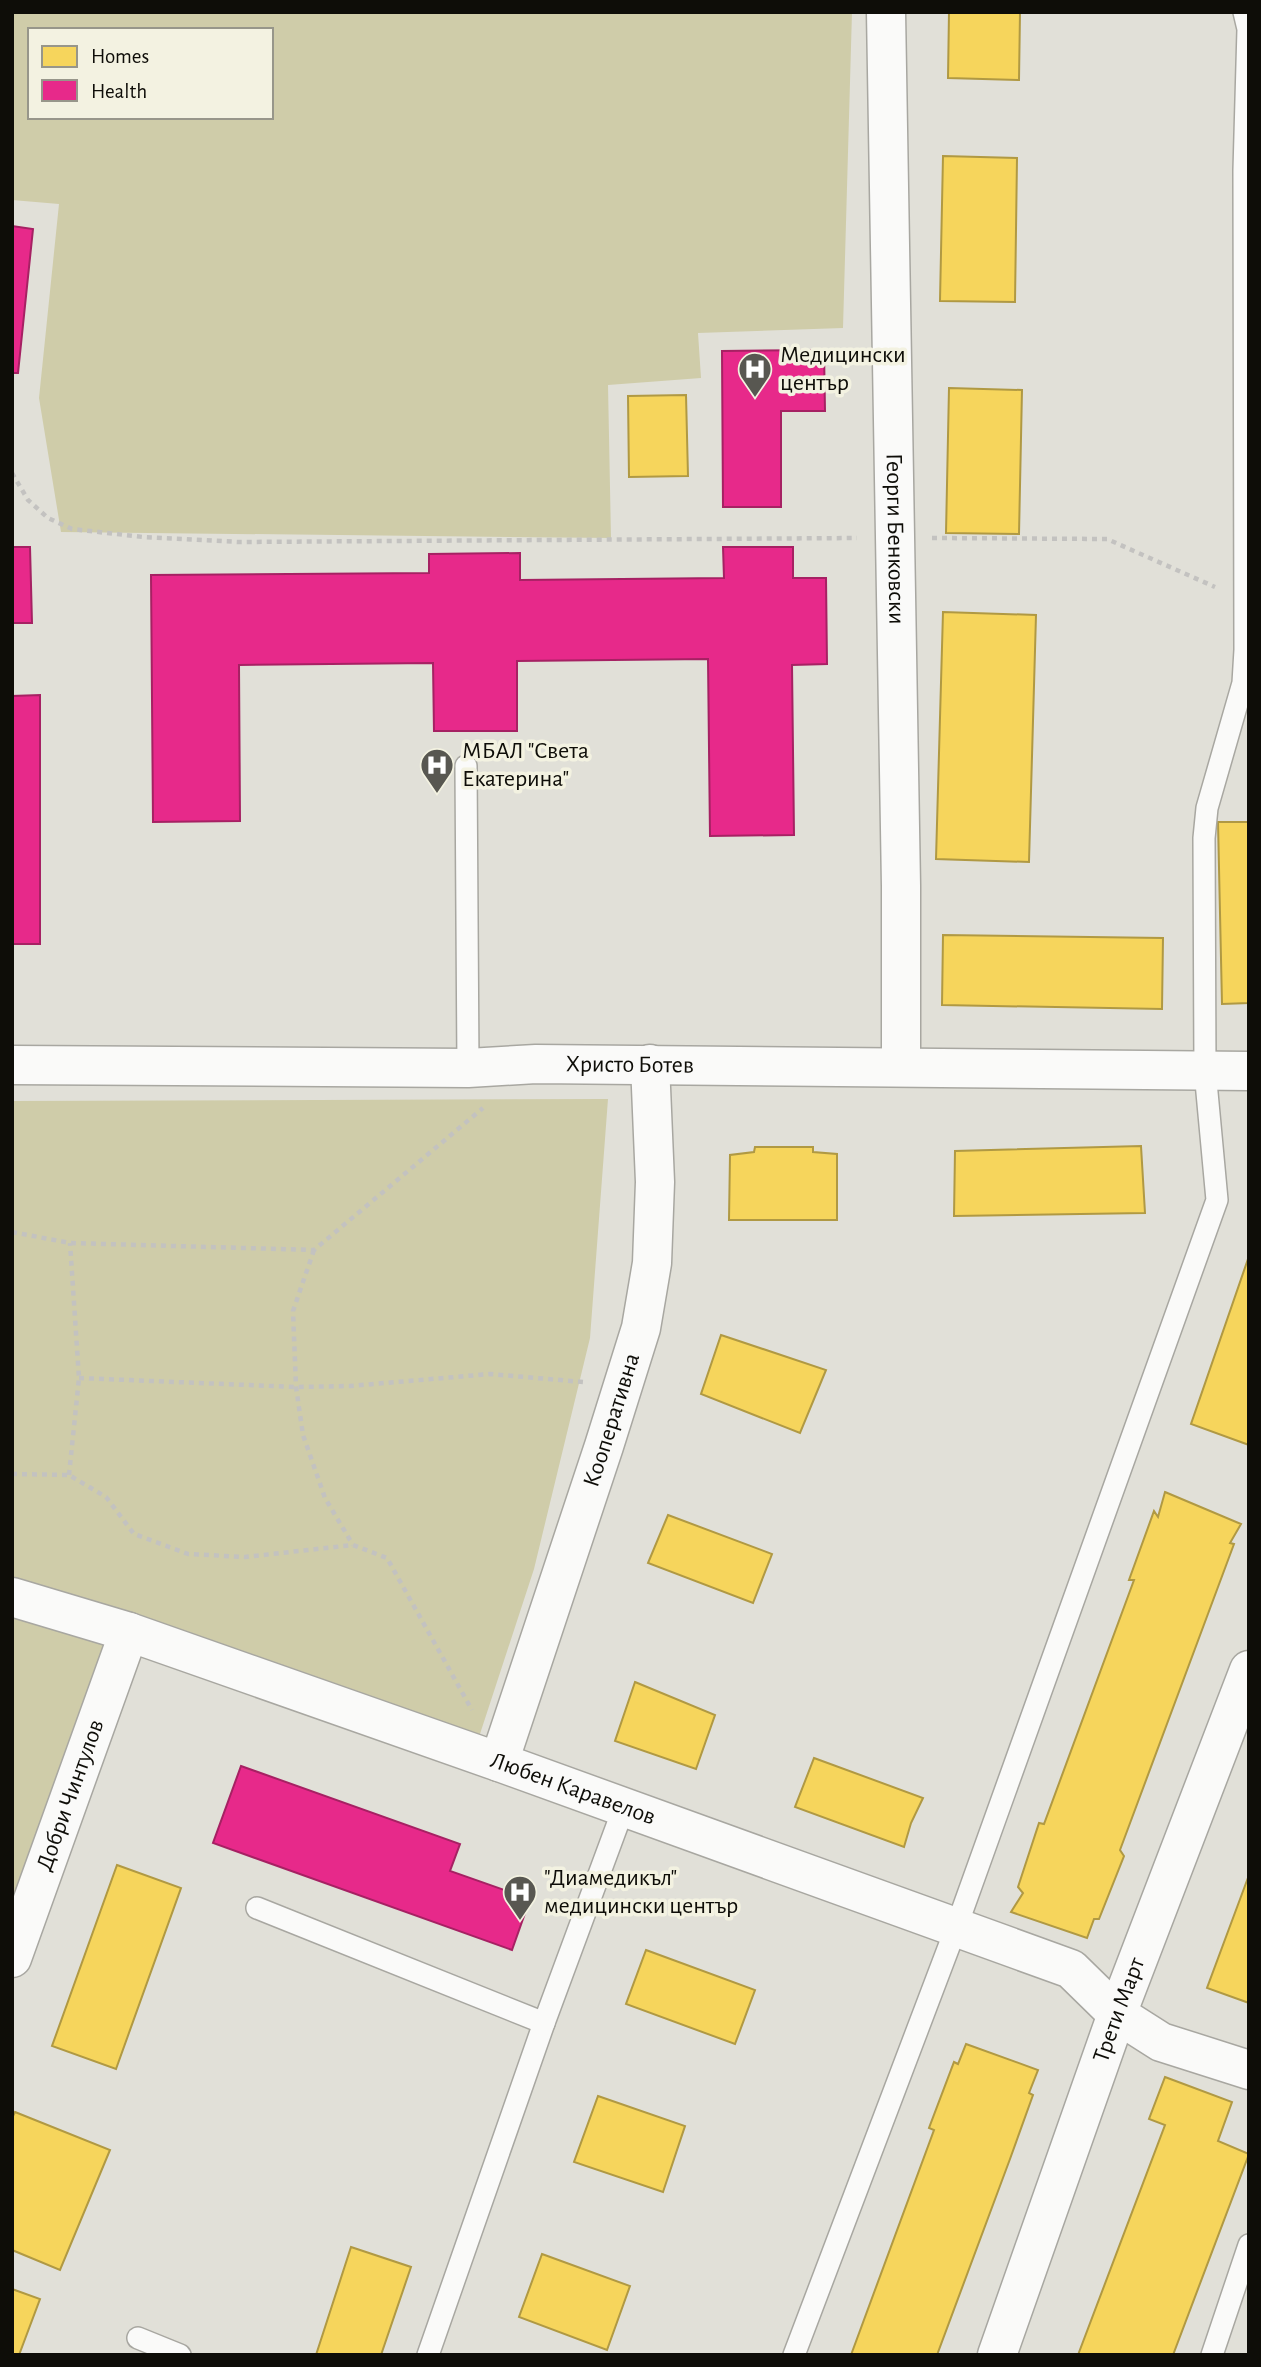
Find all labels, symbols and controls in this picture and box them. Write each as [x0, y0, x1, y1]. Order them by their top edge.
legend [28, 28, 273, 119]
text: Homes [91, 46, 149, 67]
text: Health [91, 81, 147, 102]
place label: Медицински център [780, 343, 906, 395]
hospital icon: Медицински център [736, 350, 774, 399]
street label: Георги Бенковски [882, 453, 909, 625]
place label: МБАЛ "Света Екатерина" [462, 739, 589, 791]
hospital icon: МБАЛ "Света Екатерина" [418, 746, 456, 795]
street label: Христо Ботев [566, 1052, 694, 1078]
street label: Кооперативна [579, 1350, 644, 1490]
street label: Добри Чинтулов [32, 1716, 109, 1874]
street label: Любен Каравелов [487, 1748, 659, 1830]
place label: "Диамедикъл" медицински център [544, 1866, 738, 1918]
hospital icon: "Диамедикъл" медицински център [501, 1873, 539, 1922]
street label: Трети Март [1089, 1954, 1150, 2065]

